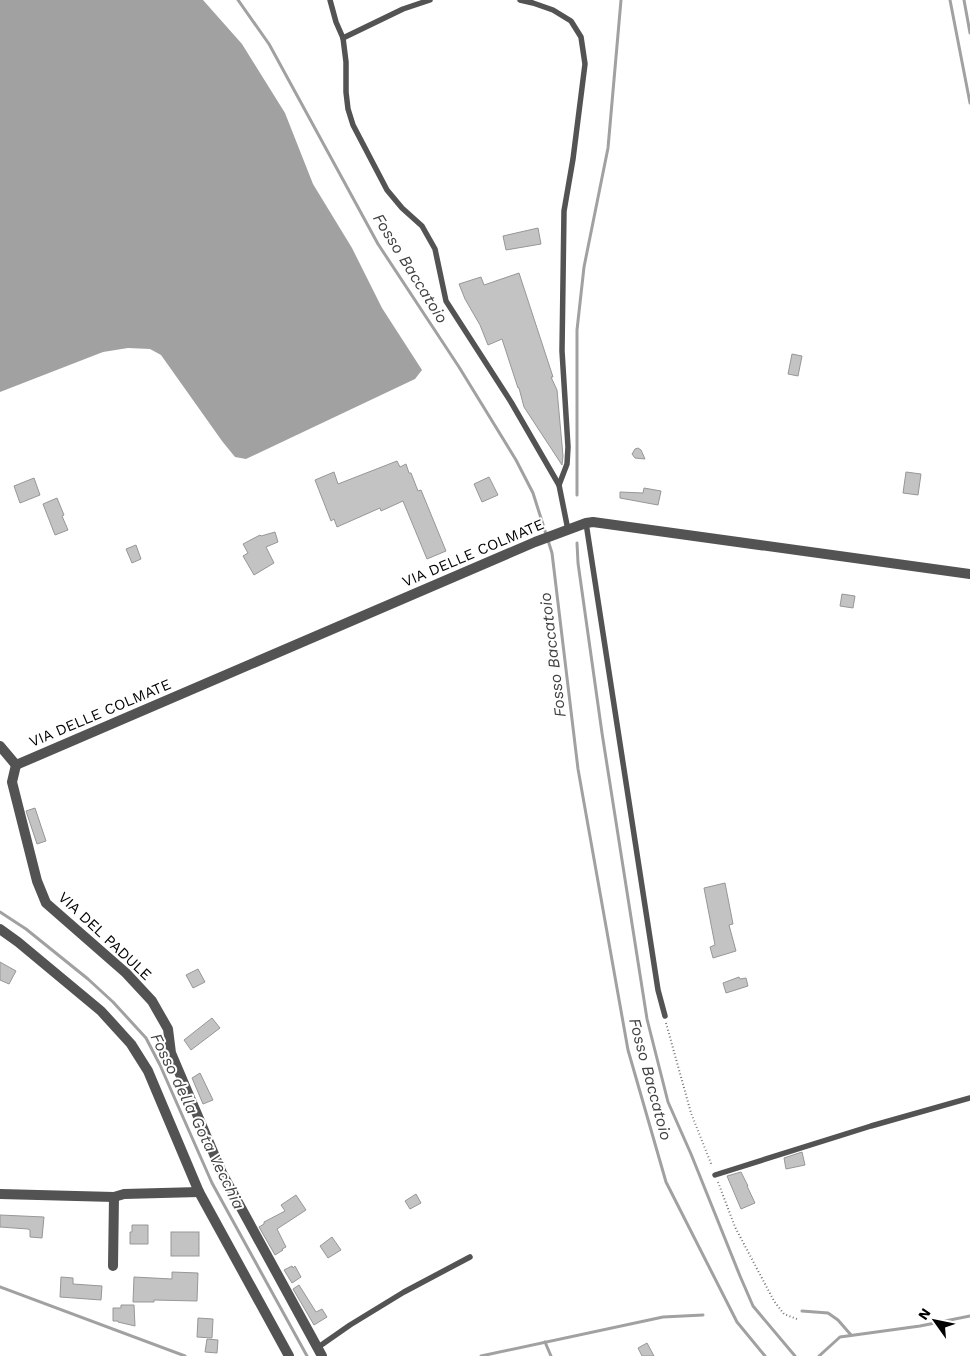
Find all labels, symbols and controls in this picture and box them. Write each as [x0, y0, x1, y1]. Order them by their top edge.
water label: Fosso Baccatoio [369, 210, 452, 327]
street label: VIA DELLE COLMATE [399, 515, 547, 591]
water label: Fosso Baccatoio [535, 591, 570, 719]
street label: VIA DELLE COLMATE [26, 675, 174, 751]
street label: VIA DEL PADULE [55, 888, 155, 984]
water label: Fosso Baccatoio [625, 1016, 676, 1142]
water label: Fosso della Gota Vecchia [147, 1030, 249, 1213]
north arrow [910, 1296, 960, 1346]
text: N [915, 1305, 934, 1323]

